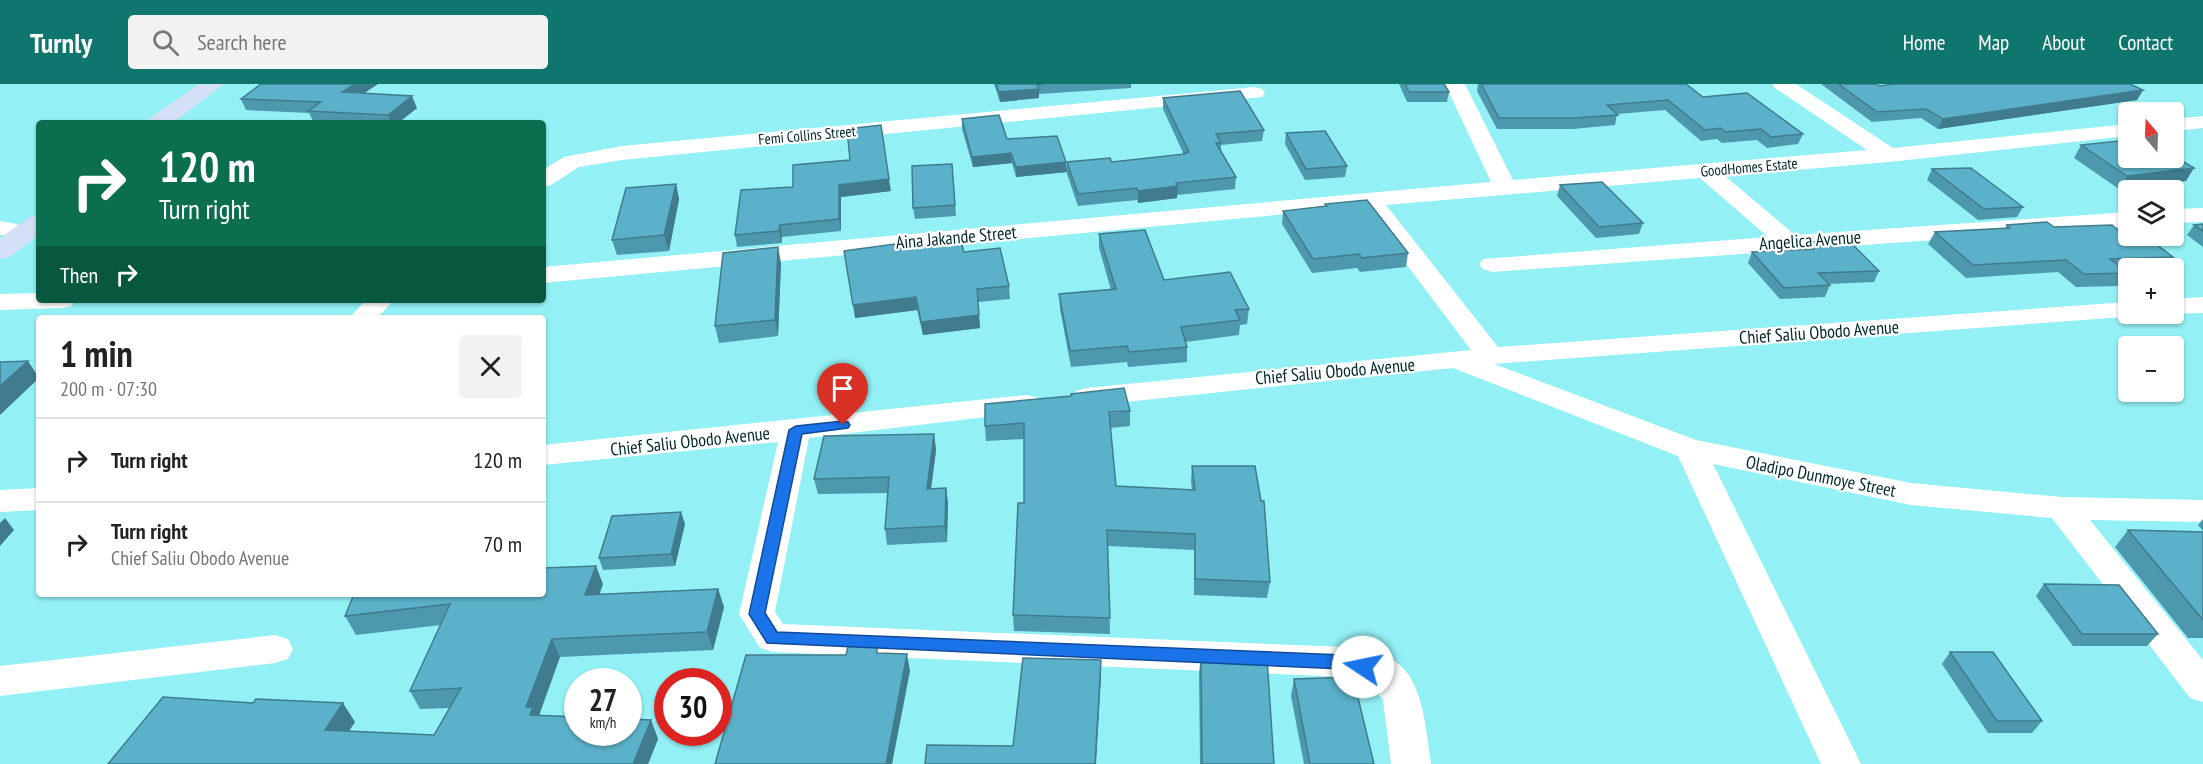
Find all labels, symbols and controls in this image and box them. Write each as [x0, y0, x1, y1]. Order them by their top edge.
search box [128, 15, 548, 69]
text: Turnly [30, 24, 92, 61]
icon: search [149, 26, 182, 59]
text: Search here [197, 28, 287, 56]
text: Home [1903, 29, 1945, 56]
text: Map [1978, 29, 2009, 56]
text: About [2042, 29, 2085, 56]
text: Contact [2118, 29, 2173, 56]
north arrow [2118, 102, 2184, 168]
map controls [2118, 102, 2184, 402]
street label: Femi Collins Street [758, 121, 856, 149]
text: 120 m [159, 139, 256, 194]
icon: right [60, 144, 138, 222]
street label: GoodHomes Estate [1700, 153, 1798, 181]
button: layers [2118, 180, 2184, 246]
text: Turn right [159, 192, 250, 226]
street label: Aina Jakande Street [895, 220, 1017, 254]
street label: Angelica Avenue [1758, 225, 1862, 255]
icon: right [110, 258, 143, 291]
button: + [2118, 258, 2184, 324]
text: Then [60, 261, 98, 289]
street label: Chief Saliu Obodo Avenue [1738, 315, 1900, 349]
text: 1 min [60, 330, 133, 377]
button: close [459, 335, 522, 398]
button: − [2118, 336, 2184, 402]
street label: Chief Saliu Obodo Avenue [1254, 353, 1416, 389]
pin [817, 363, 868, 425]
icon: arrive [826, 372, 859, 405]
text: 200 m · 07:30 [60, 376, 157, 402]
street label: Chief Saliu Obodo Avenue [609, 421, 771, 461]
icon: right [60, 444, 93, 477]
text: Turn right [111, 446, 188, 474]
text: 120 m [473, 446, 522, 474]
street label: Oladipo Dunmoye Street [1744, 450, 1898, 502]
text: Turn right [111, 517, 188, 545]
icon: right [60, 528, 93, 561]
text: 70 m [483, 530, 522, 558]
text: Chief Saliu Obodo Avenue [111, 545, 289, 571]
position arrow [1331, 635, 1395, 699]
speed limit sign: 30 [654, 668, 732, 746]
text: 27 [589, 680, 617, 719]
text: km/h [590, 713, 616, 732]

